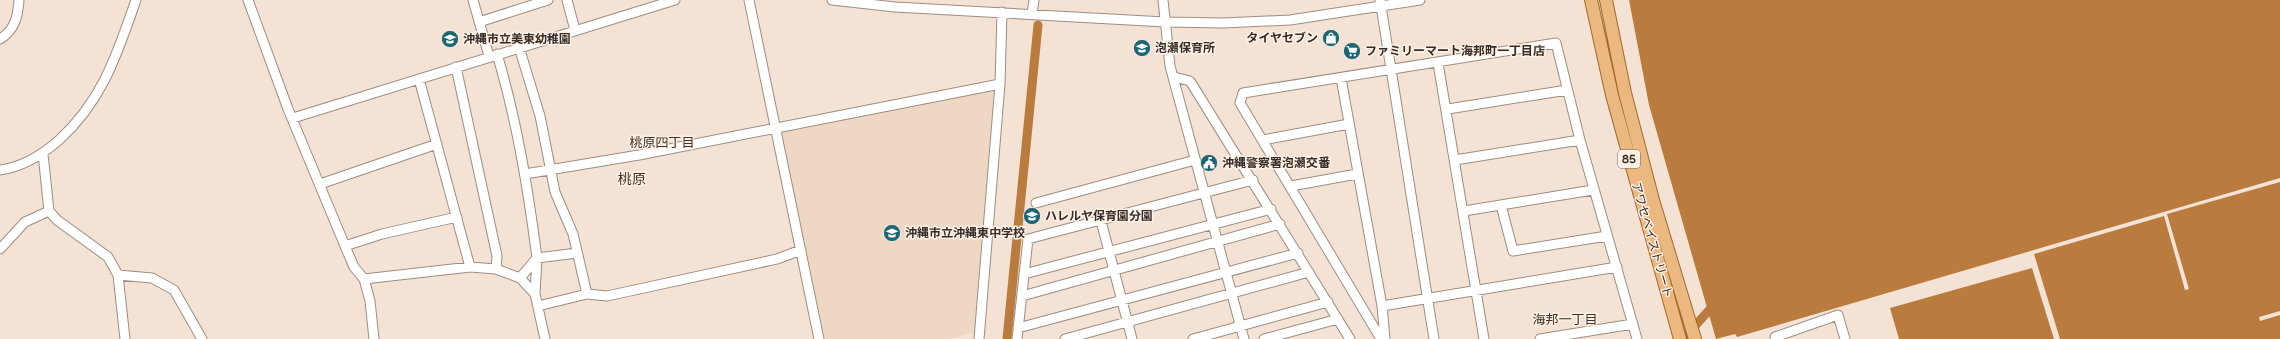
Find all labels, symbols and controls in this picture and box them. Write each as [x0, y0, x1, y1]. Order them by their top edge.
shop icon: タイヤセブン [1321, 28, 1341, 48]
school or university icon: 沖縄市立美東幼稚園 [440, 29, 460, 49]
place label: タイヤセブン [1246, 31, 1318, 45]
place label: 沖縄市立美東幼稚園 [463, 32, 571, 46]
school or university icon: 泡瀬保育所 [1132, 38, 1152, 58]
place label: 泡瀬保育所 [1155, 41, 1215, 55]
supermarket icon: ファミリーマート海邦町一丁目店 [1342, 41, 1362, 61]
place label: ファミリーマート海邦町一丁目店 [1365, 44, 1545, 58]
district label: 桃原四丁目 [629, 135, 695, 151]
road number: 85 [1618, 150, 1640, 168]
public building icon: 沖縄警察署泡瀬交番 [1199, 153, 1219, 173]
place label: 沖縄警察署泡瀬交番 [1222, 156, 1331, 170]
district label: 桃原 [618, 171, 646, 188]
street label: アワセベイストリート [1629, 181, 1675, 299]
school or university icon: ハレルヤ保育園分園 [1022, 206, 1042, 226]
place label: ハレルヤ保育園分園 [1045, 209, 1153, 223]
school or university icon: 沖縄市立沖縄東中学校 [882, 223, 902, 243]
place label: 沖縄市立沖縄東中学校 [905, 226, 1025, 240]
district label: 海邦一丁目 [1532, 312, 1598, 328]

